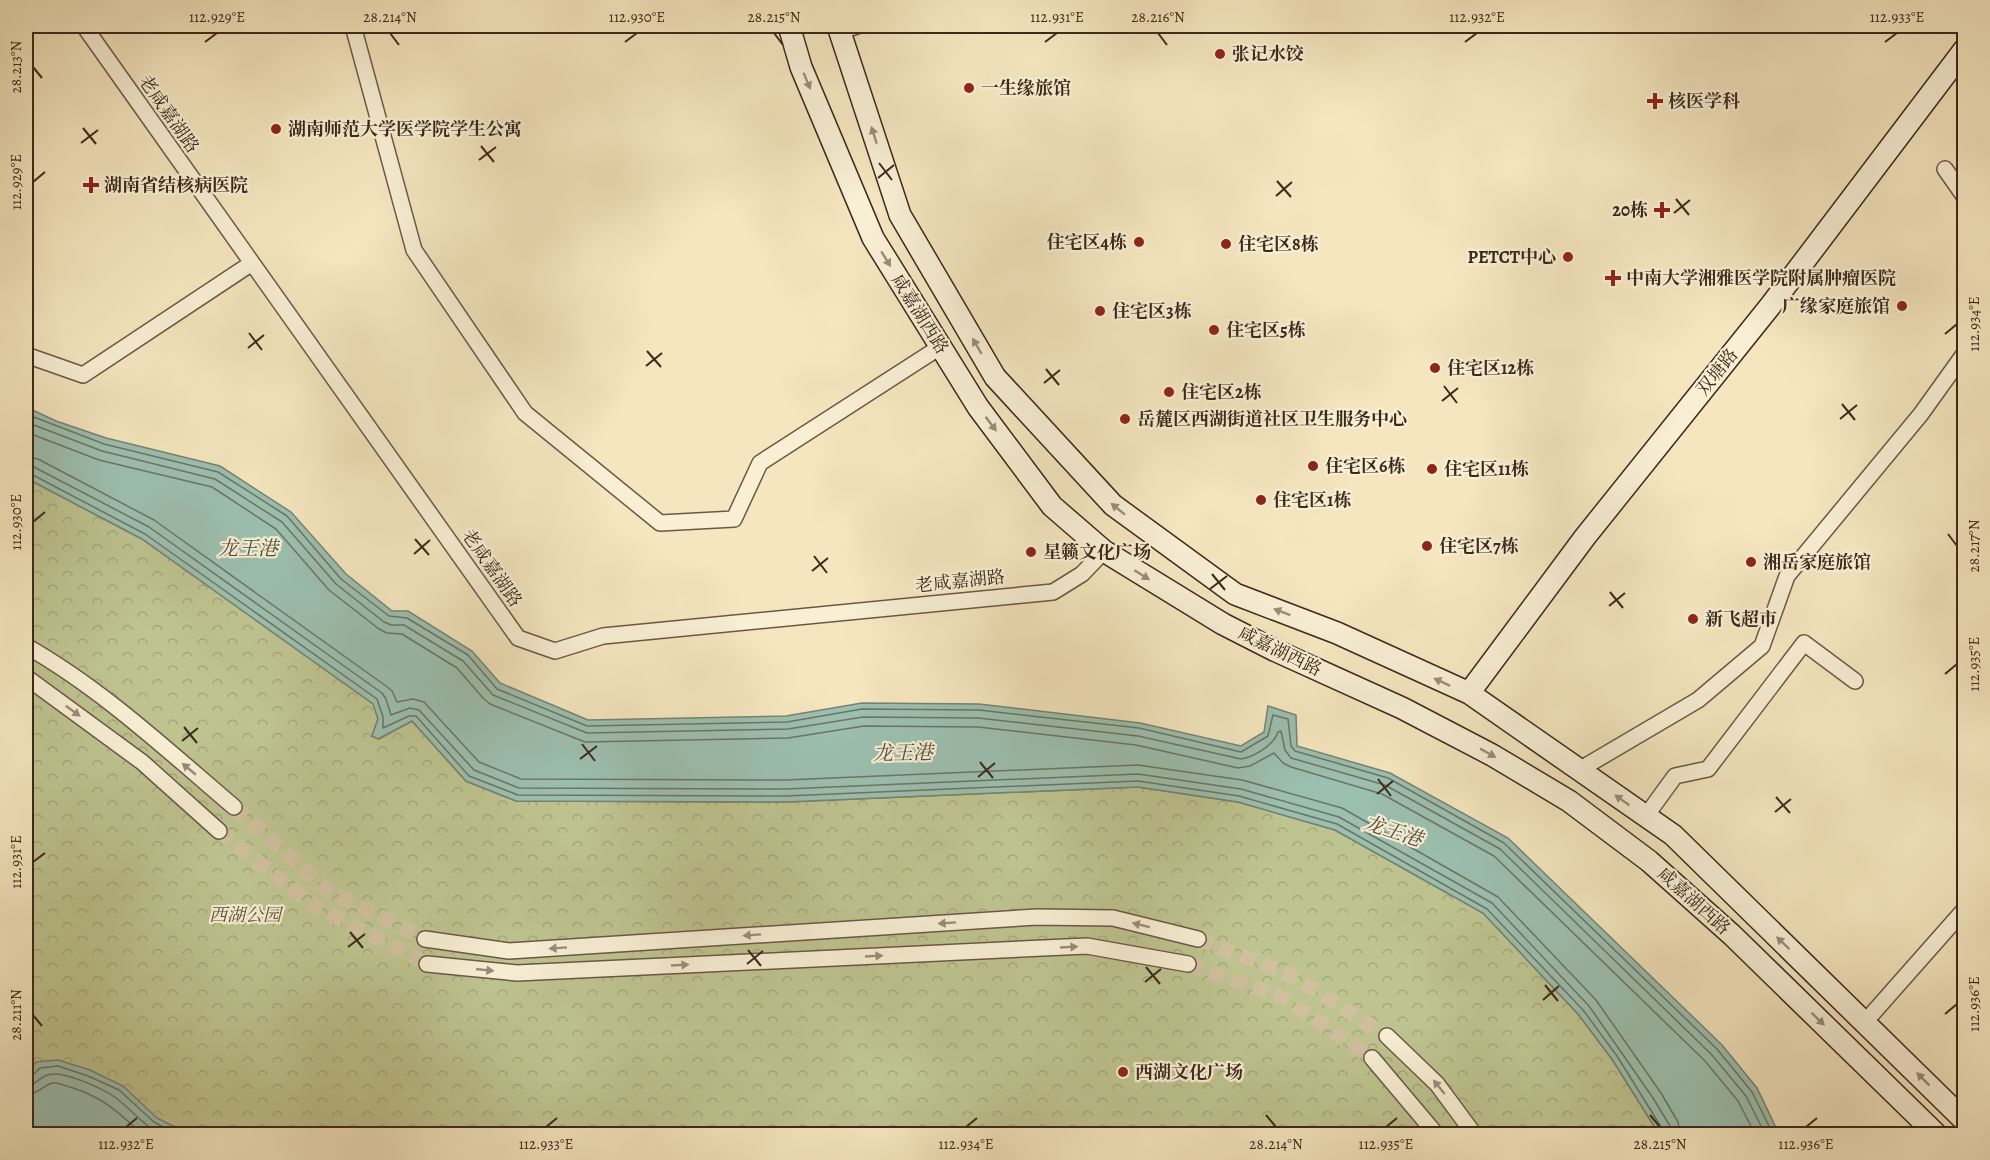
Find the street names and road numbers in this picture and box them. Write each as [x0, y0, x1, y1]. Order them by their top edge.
street label: 老咸嘉湖路 [133, 70, 205, 158]
street label: 咸嘉湖西路 [886, 269, 954, 359]
street label: 双塘路 [1691, 343, 1743, 401]
street label: 老咸嘉湖路 [456, 524, 528, 612]
street label: 老咸嘉湖路 [914, 564, 1006, 598]
street label: 咸嘉湖西路 [1234, 620, 1326, 682]
street label: 咸嘉湖西路 [1653, 862, 1735, 940]

